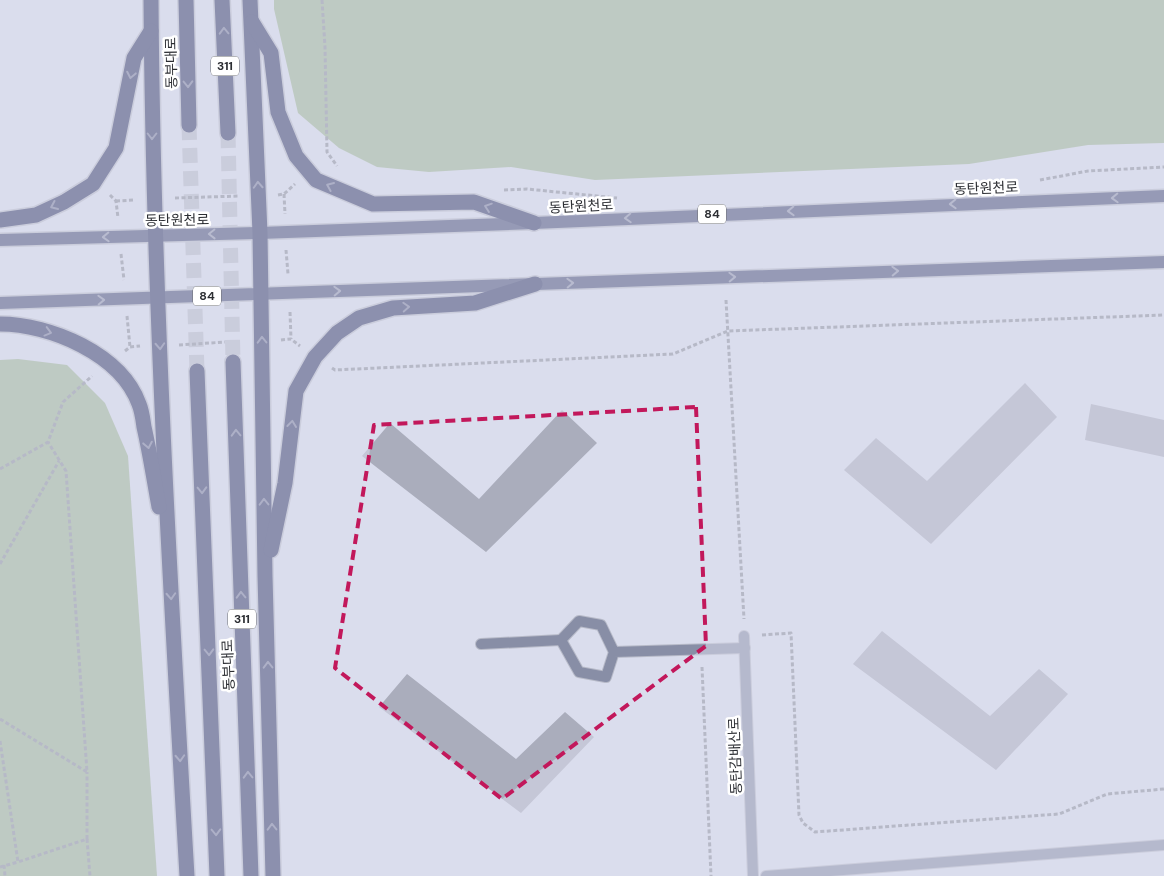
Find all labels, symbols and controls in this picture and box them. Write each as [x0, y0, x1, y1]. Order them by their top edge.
one-way arrow [218, 27, 229, 35]
street label: 동부대로 [162, 37, 180, 89]
road number: 311 [211, 56, 239, 76]
one-way arrow [126, 70, 137, 79]
one-way arrow [182, 80, 193, 88]
one-way arrow [147, 132, 157, 140]
street label: 동탄원천로 [954, 178, 1019, 198]
one-way arrow [253, 180, 264, 188]
one-way arrow [326, 181, 335, 192]
one-way arrow [1111, 192, 1119, 203]
street label: 동탄원천로 [548, 195, 614, 217]
one-way arrow [949, 199, 957, 210]
one-way arrow [50, 200, 59, 211]
one-way arrow [485, 203, 493, 213]
road number: 84 [698, 204, 726, 223]
one-way arrow [786, 206, 794, 216]
street label: 동탄원천로 [145, 210, 209, 230]
one-way arrow [624, 213, 632, 224]
one-way arrow [207, 229, 215, 239]
one-way arrow [102, 232, 110, 242]
one-way arrow [891, 266, 899, 277]
one-way arrow [728, 272, 736, 283]
one-way arrow [566, 278, 574, 288]
road number: 84 [193, 286, 221, 306]
one-way arrow [334, 286, 342, 297]
one-way arrow [97, 294, 105, 305]
one-way arrow [402, 302, 410, 313]
one-way arrow [44, 326, 52, 337]
one-way arrow [257, 336, 267, 344]
one-way arrow [154, 343, 165, 351]
one-way arrow [286, 420, 297, 428]
one-way arrow [230, 428, 241, 436]
one-way arrow [142, 441, 153, 450]
one-way arrow [197, 486, 207, 494]
one-way arrow [259, 498, 269, 506]
one-way arrow [236, 591, 247, 599]
one-way arrow [165, 592, 176, 600]
road number: 311 [228, 610, 256, 628]
street label: 동부대로 [218, 639, 238, 691]
one-way arrow [203, 648, 214, 656]
one-way arrow [262, 661, 273, 669]
street label: 동탄감배산로 [725, 717, 745, 795]
one-way arrow [175, 755, 186, 763]
one-way arrow [242, 771, 253, 779]
one-way arrow [266, 823, 277, 831]
one-way arrow [210, 828, 221, 836]

